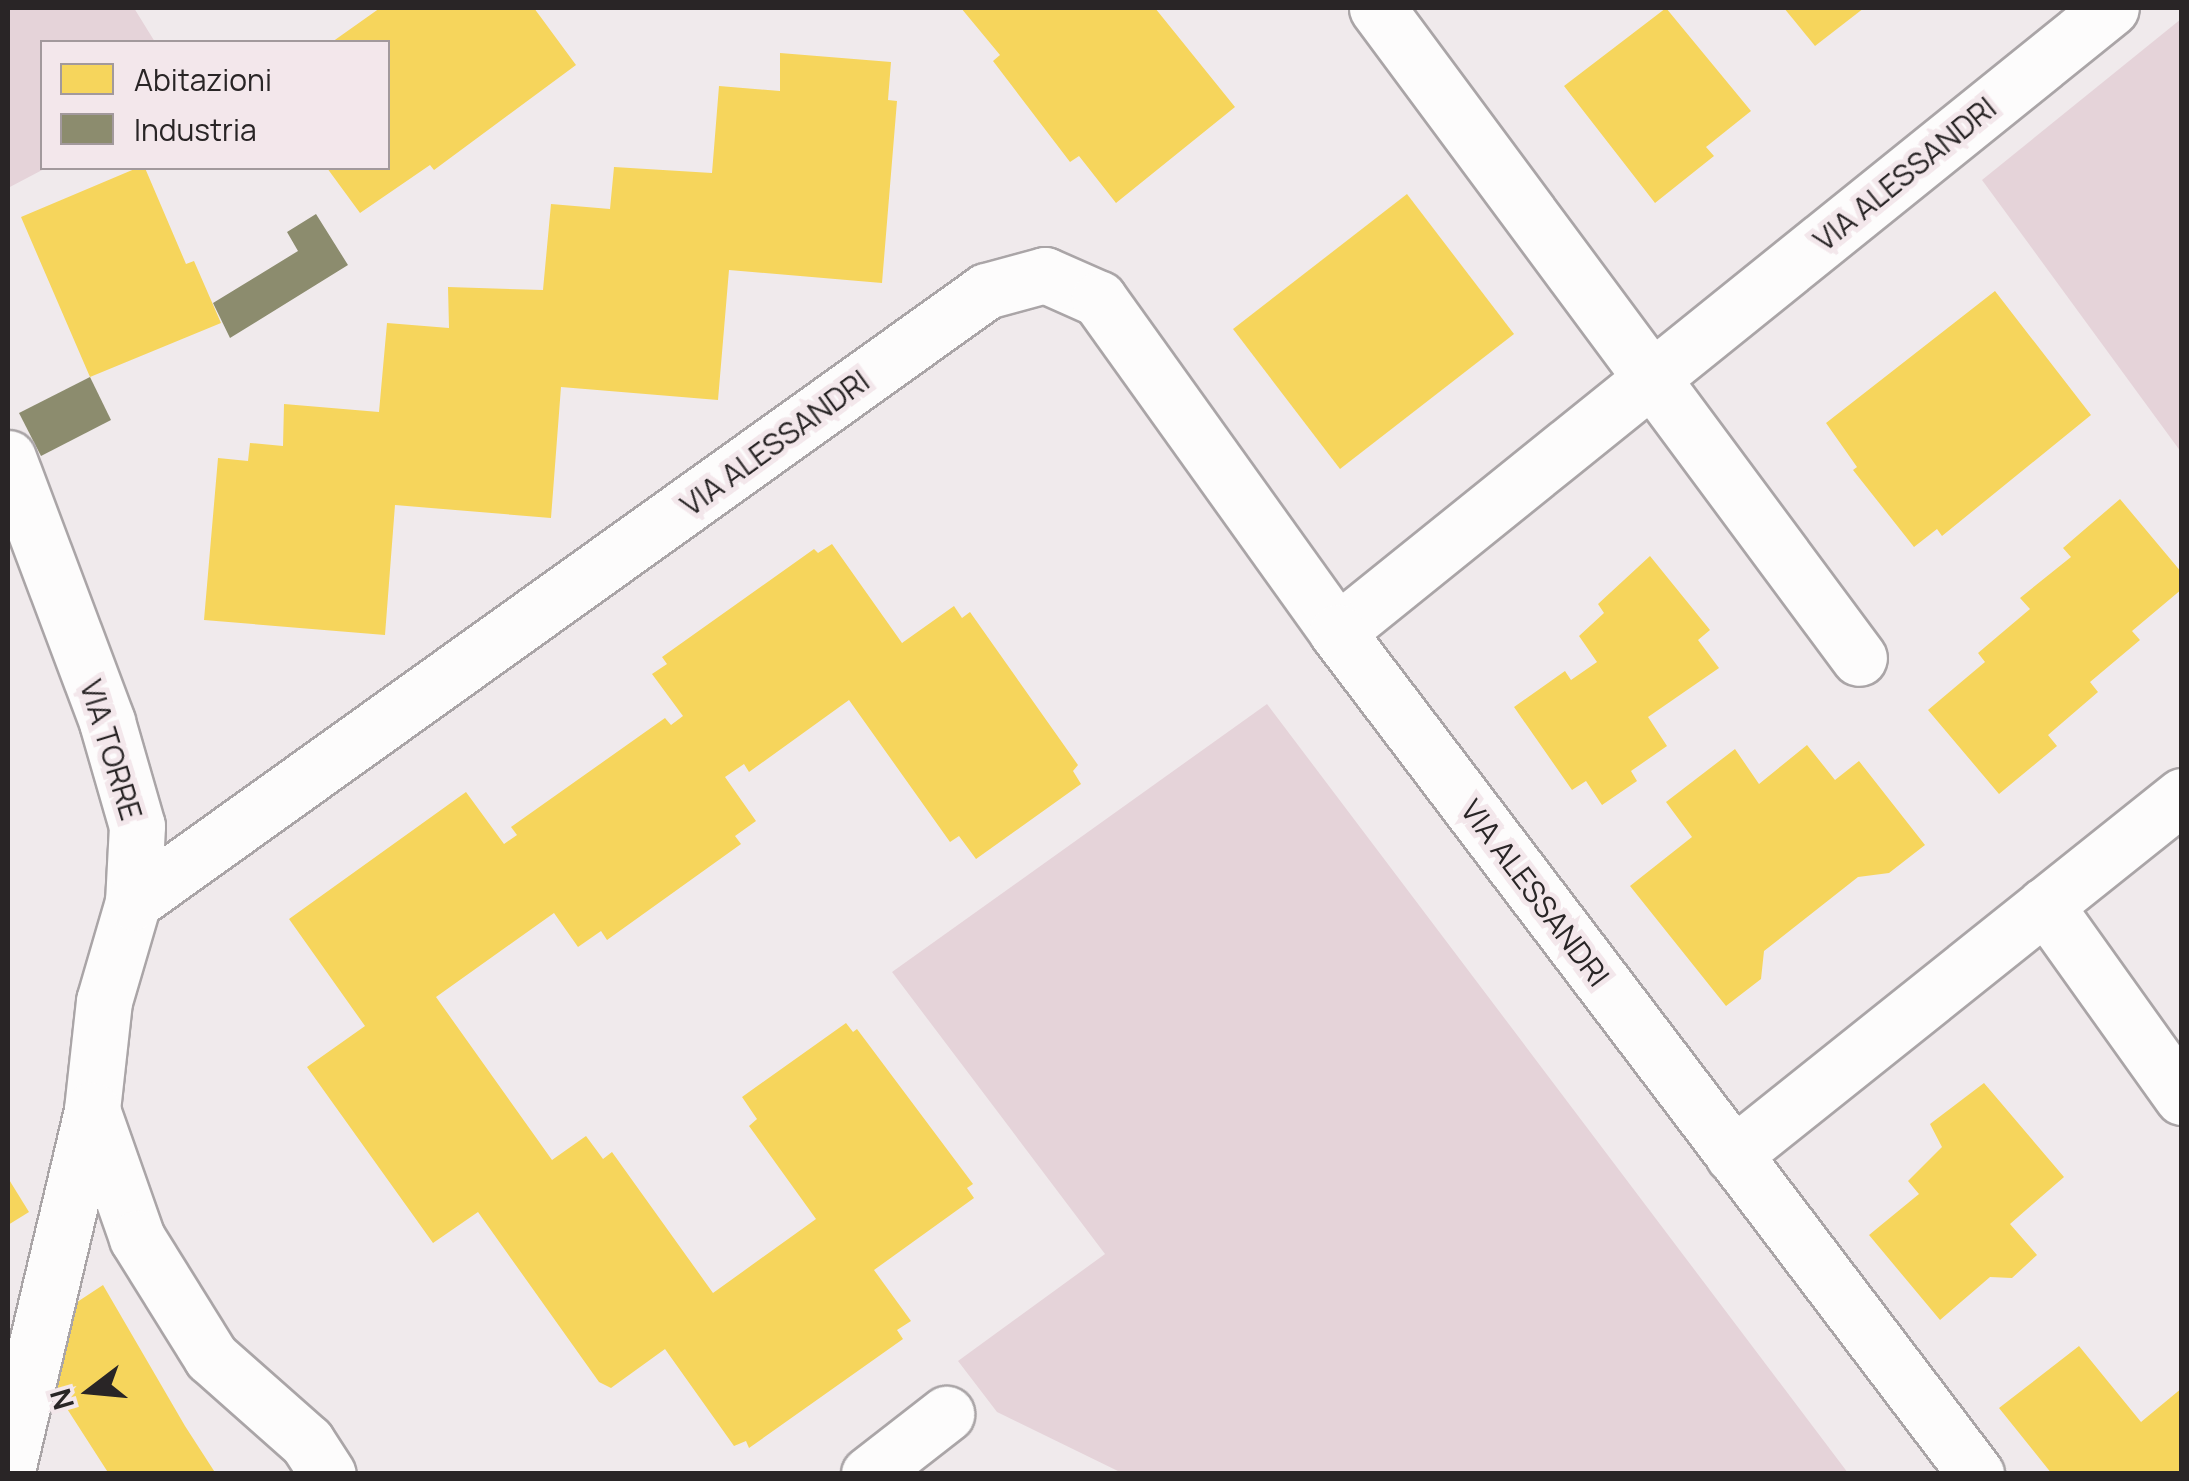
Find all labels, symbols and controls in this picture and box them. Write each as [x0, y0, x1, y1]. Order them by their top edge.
legend [40, 40, 390, 170]
text: Abitazioni [134, 59, 272, 100]
street label: VIA ALESSANDRI [1807, 90, 2003, 258]
text: Industria [134, 109, 257, 150]
street label: VIA ALESSANDRI [674, 363, 876, 523]
street label: VIA TORRE [73, 676, 149, 824]
street label: VIA ALESSANDRI [1453, 793, 1617, 993]
north arrow [40, 1341, 140, 1441]
text: N [40, 1384, 82, 1414]

